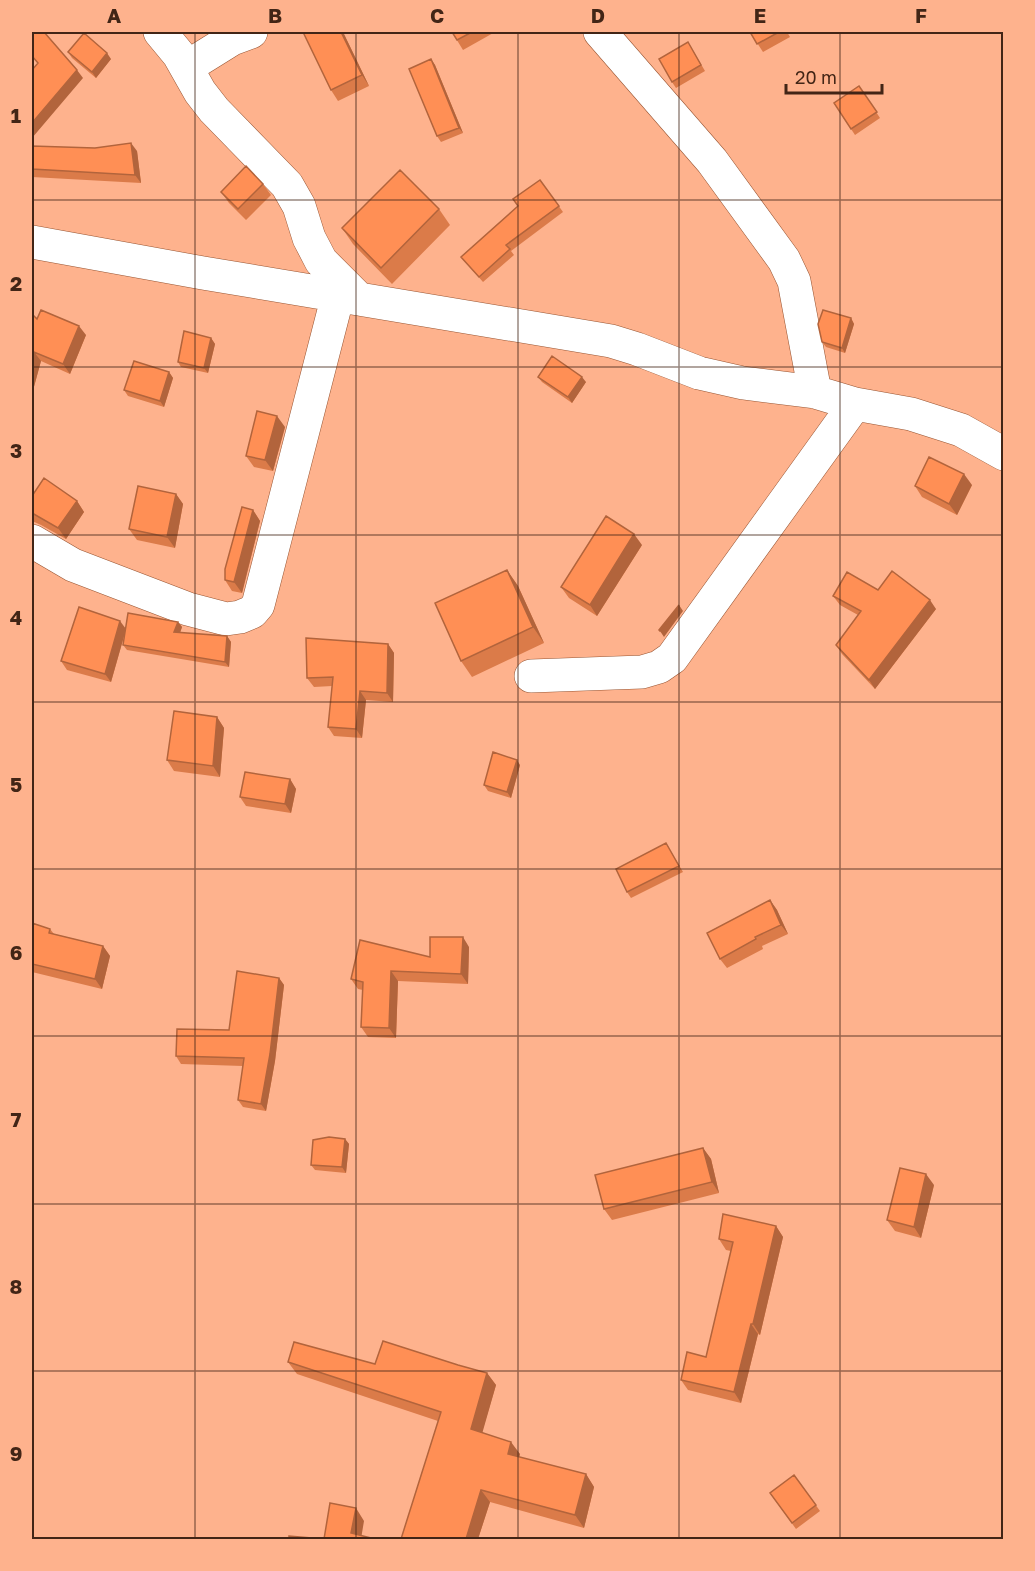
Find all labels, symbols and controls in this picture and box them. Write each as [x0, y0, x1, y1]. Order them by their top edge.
text: A [107, 3, 121, 27]
text: B [268, 3, 282, 27]
text: C [430, 3, 444, 27]
text: D [591, 3, 605, 27]
text: E [754, 3, 766, 27]
text: F [915, 3, 927, 27]
scale bar [786, 57, 882, 95]
text: 20 m [795, 66, 837, 88]
text: 1 [11, 103, 21, 127]
text: 2 [10, 271, 22, 295]
text: 3 [10, 438, 22, 462]
text: 4 [10, 605, 22, 629]
text: 5 [10, 772, 22, 796]
text: 6 [10, 940, 22, 964]
text: 7 [11, 1107, 22, 1131]
text: 8 [10, 1274, 22, 1298]
text: 9 [10, 1441, 22, 1465]

